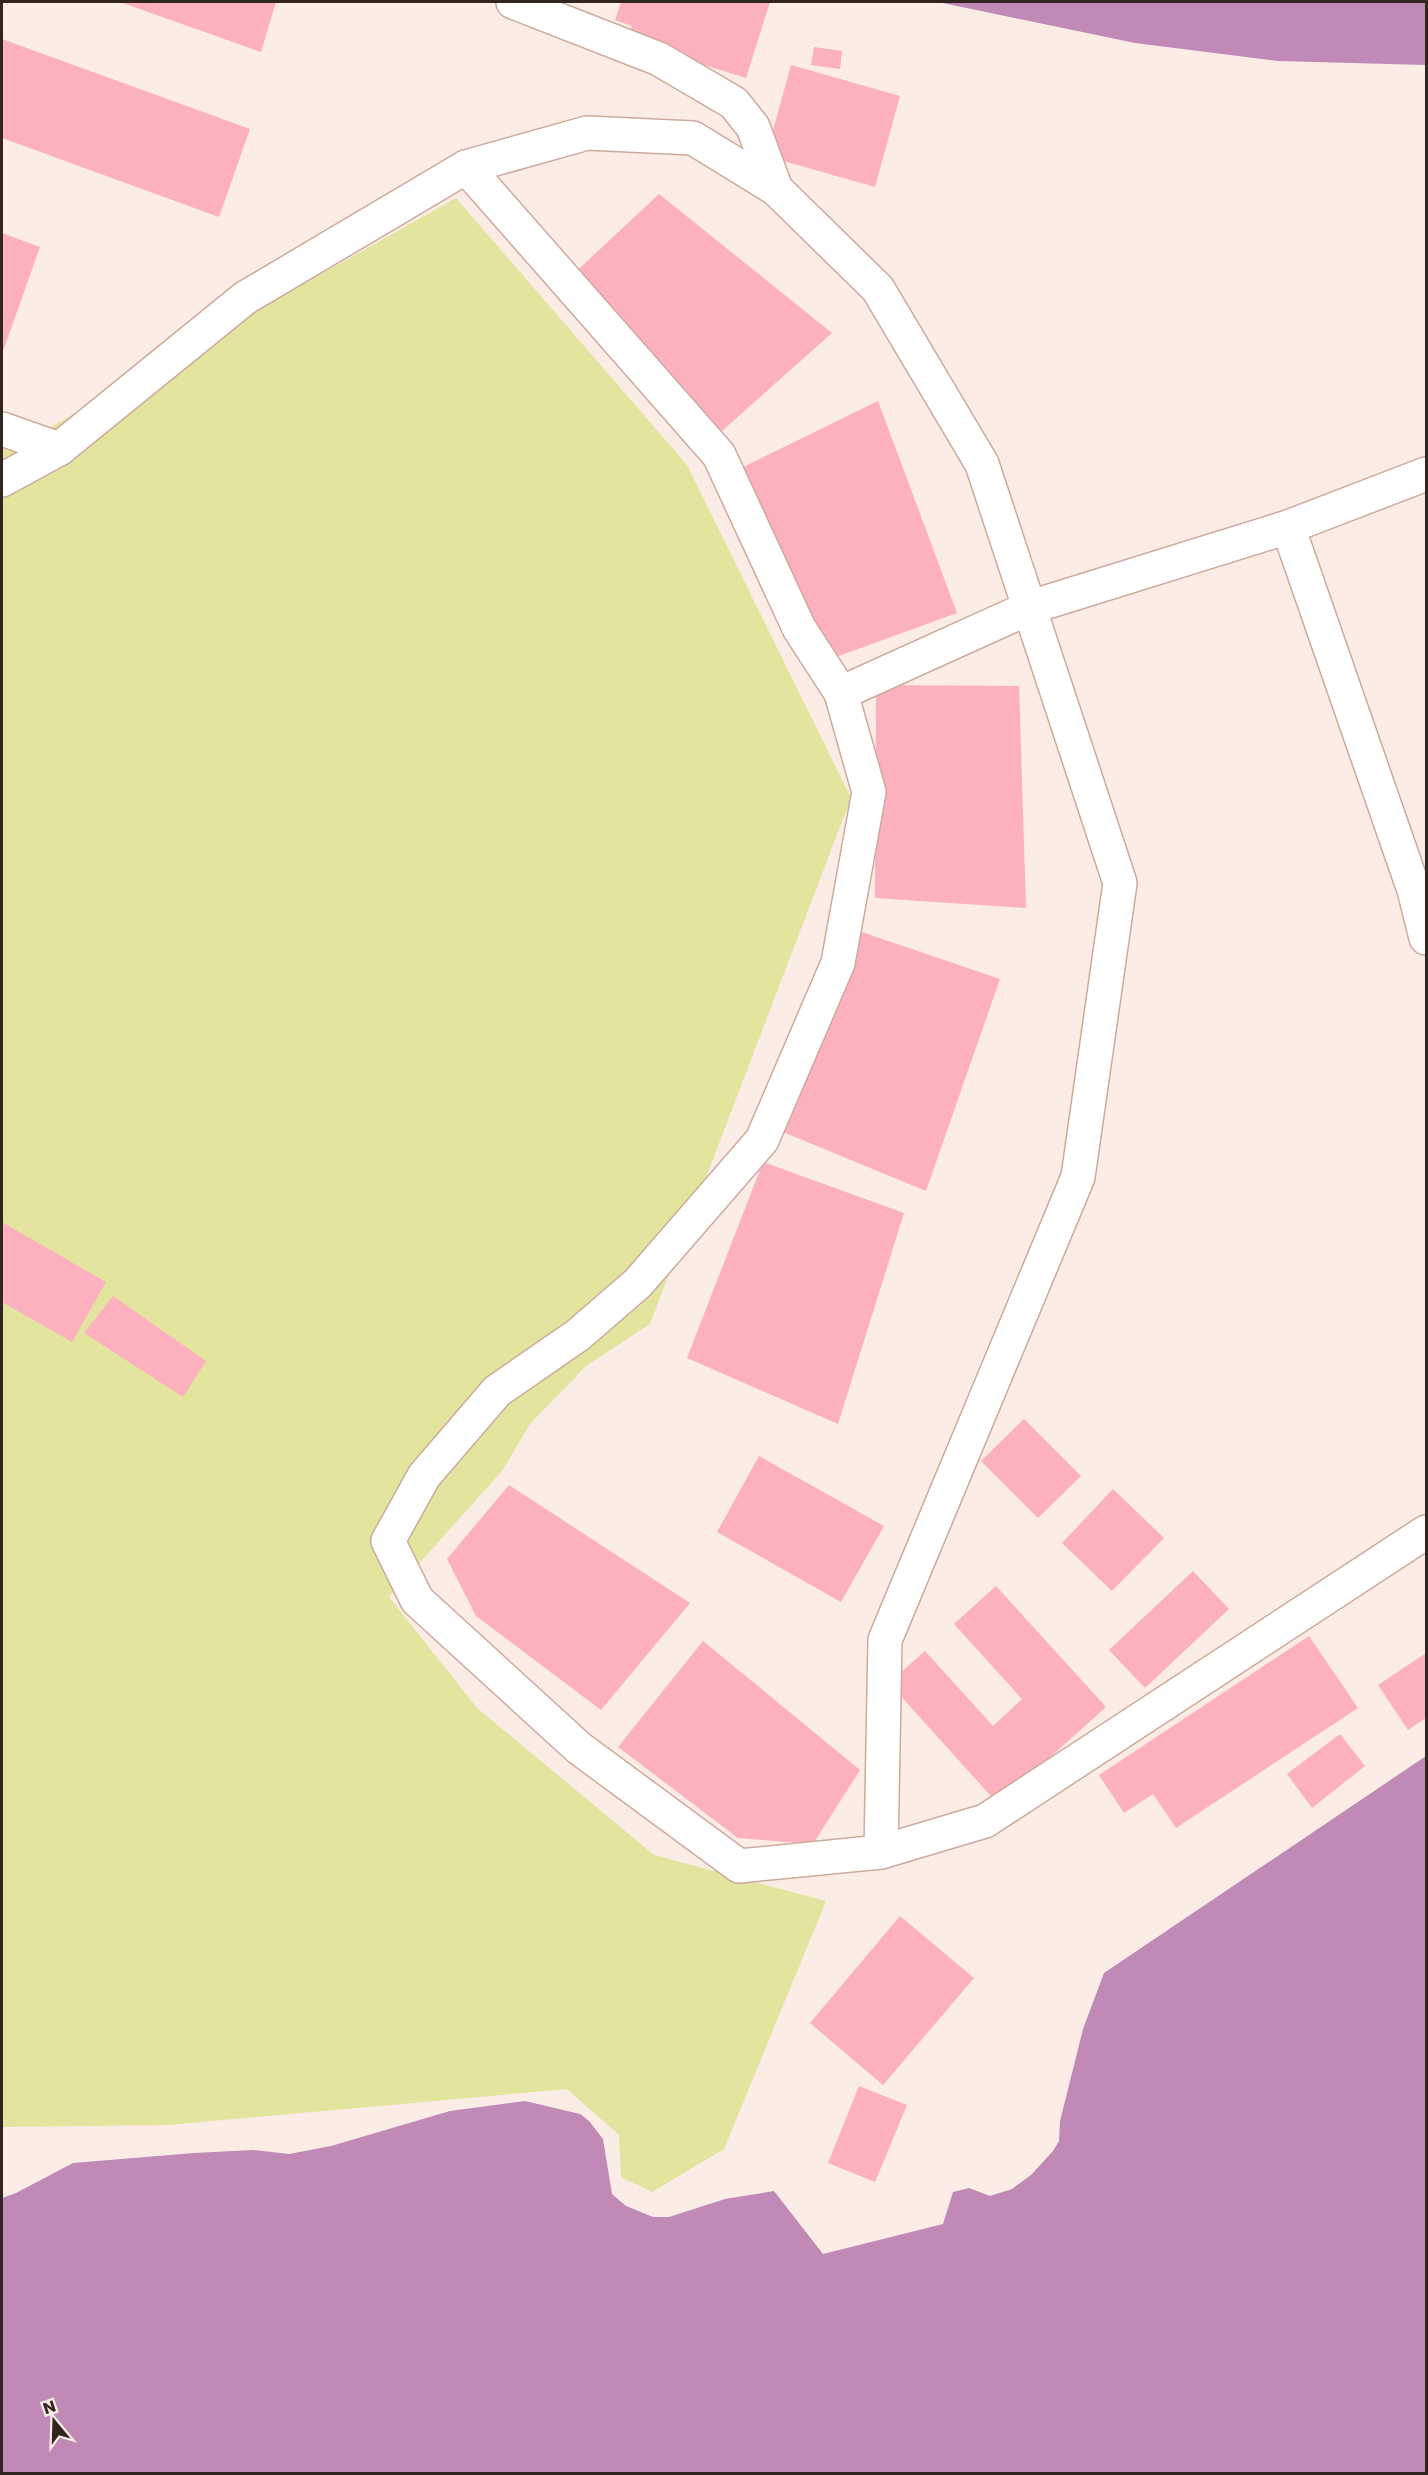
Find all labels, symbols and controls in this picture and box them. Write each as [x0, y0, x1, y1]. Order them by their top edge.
north arrow [24, 2391, 84, 2451]
text: N [40, 2394, 59, 2420]

